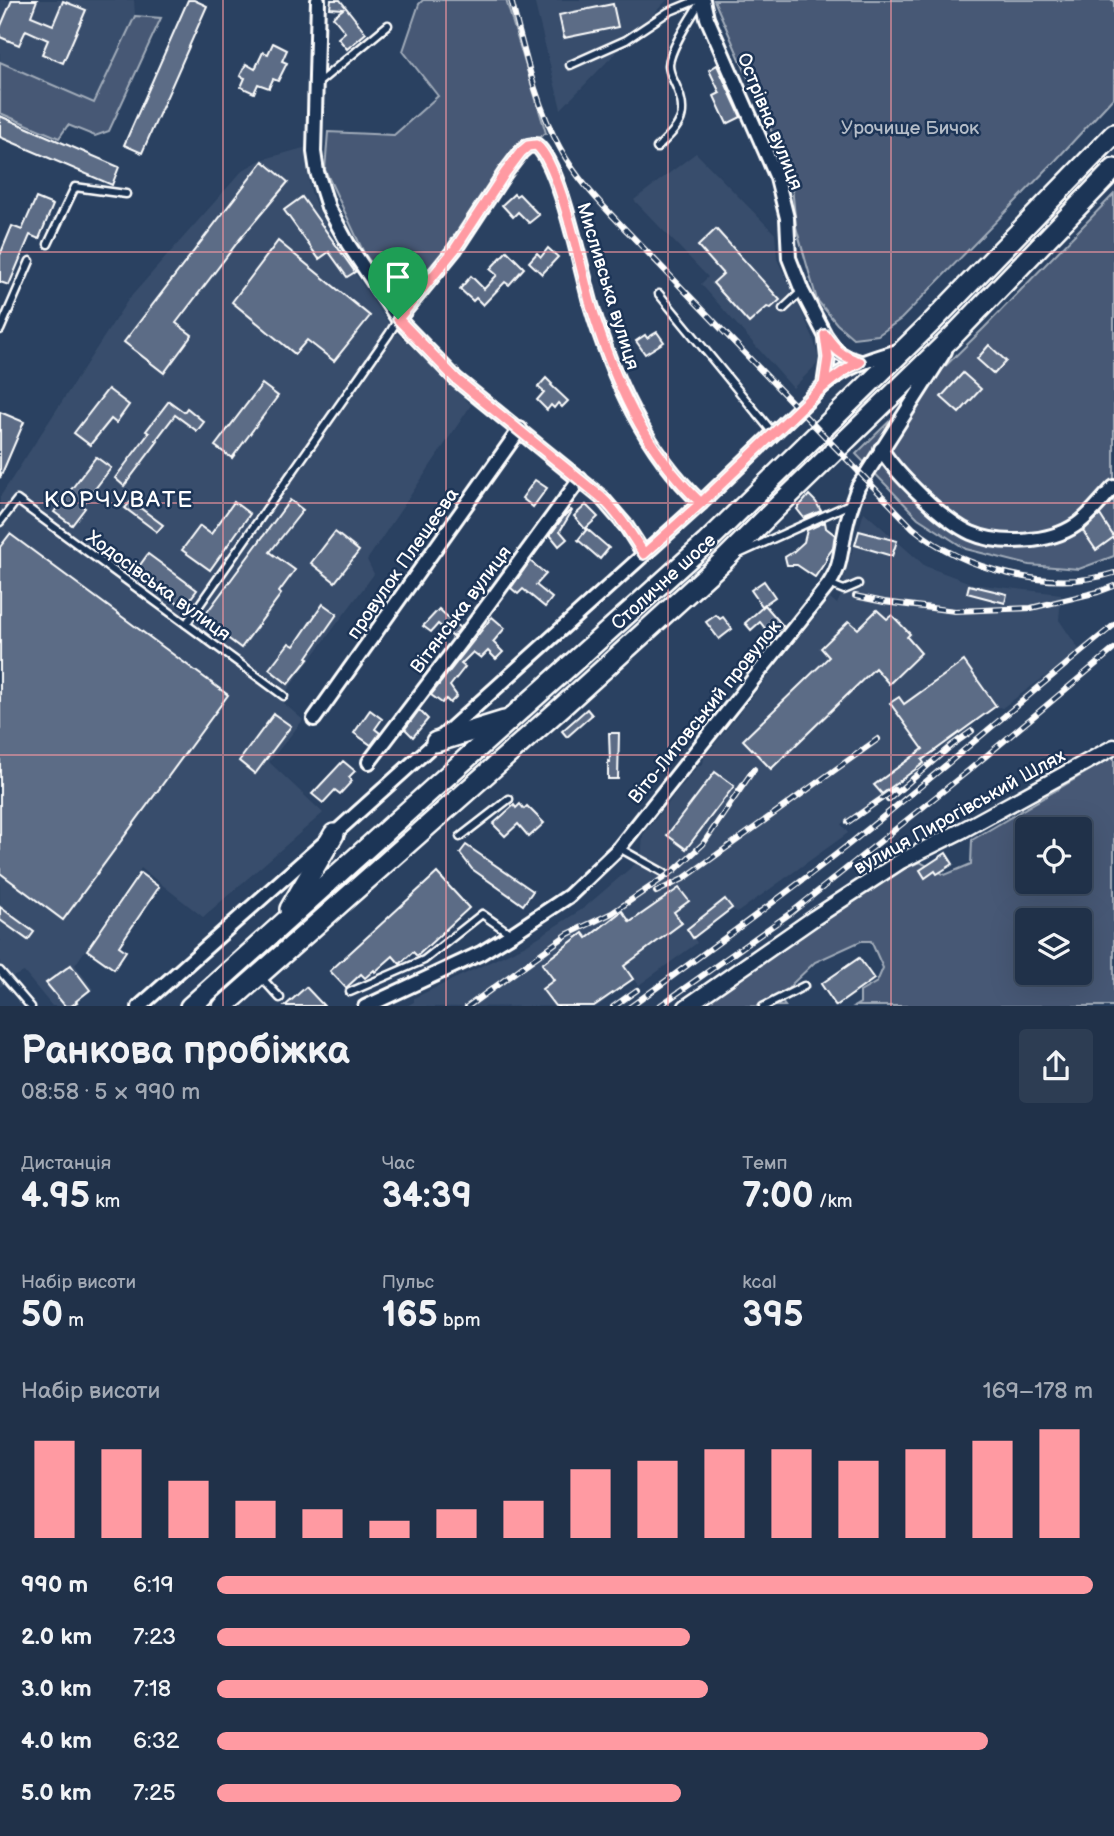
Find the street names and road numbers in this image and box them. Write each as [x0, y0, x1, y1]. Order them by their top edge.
street label: Острівна вулиця [732, 50, 808, 194]
street label: Мисливська вулиця [571, 200, 644, 373]
street label: провулок Плещеєва [342, 484, 464, 644]
street label: Ходосівська вулиця [81, 526, 235, 646]
street label: Столичне шосе [607, 529, 722, 635]
street label: Вітянська вулиця [406, 542, 517, 678]
street label: Віто-Литовський провулок [624, 615, 786, 808]
street label: вулиця Пирогівський Шлях [850, 744, 1070, 880]

